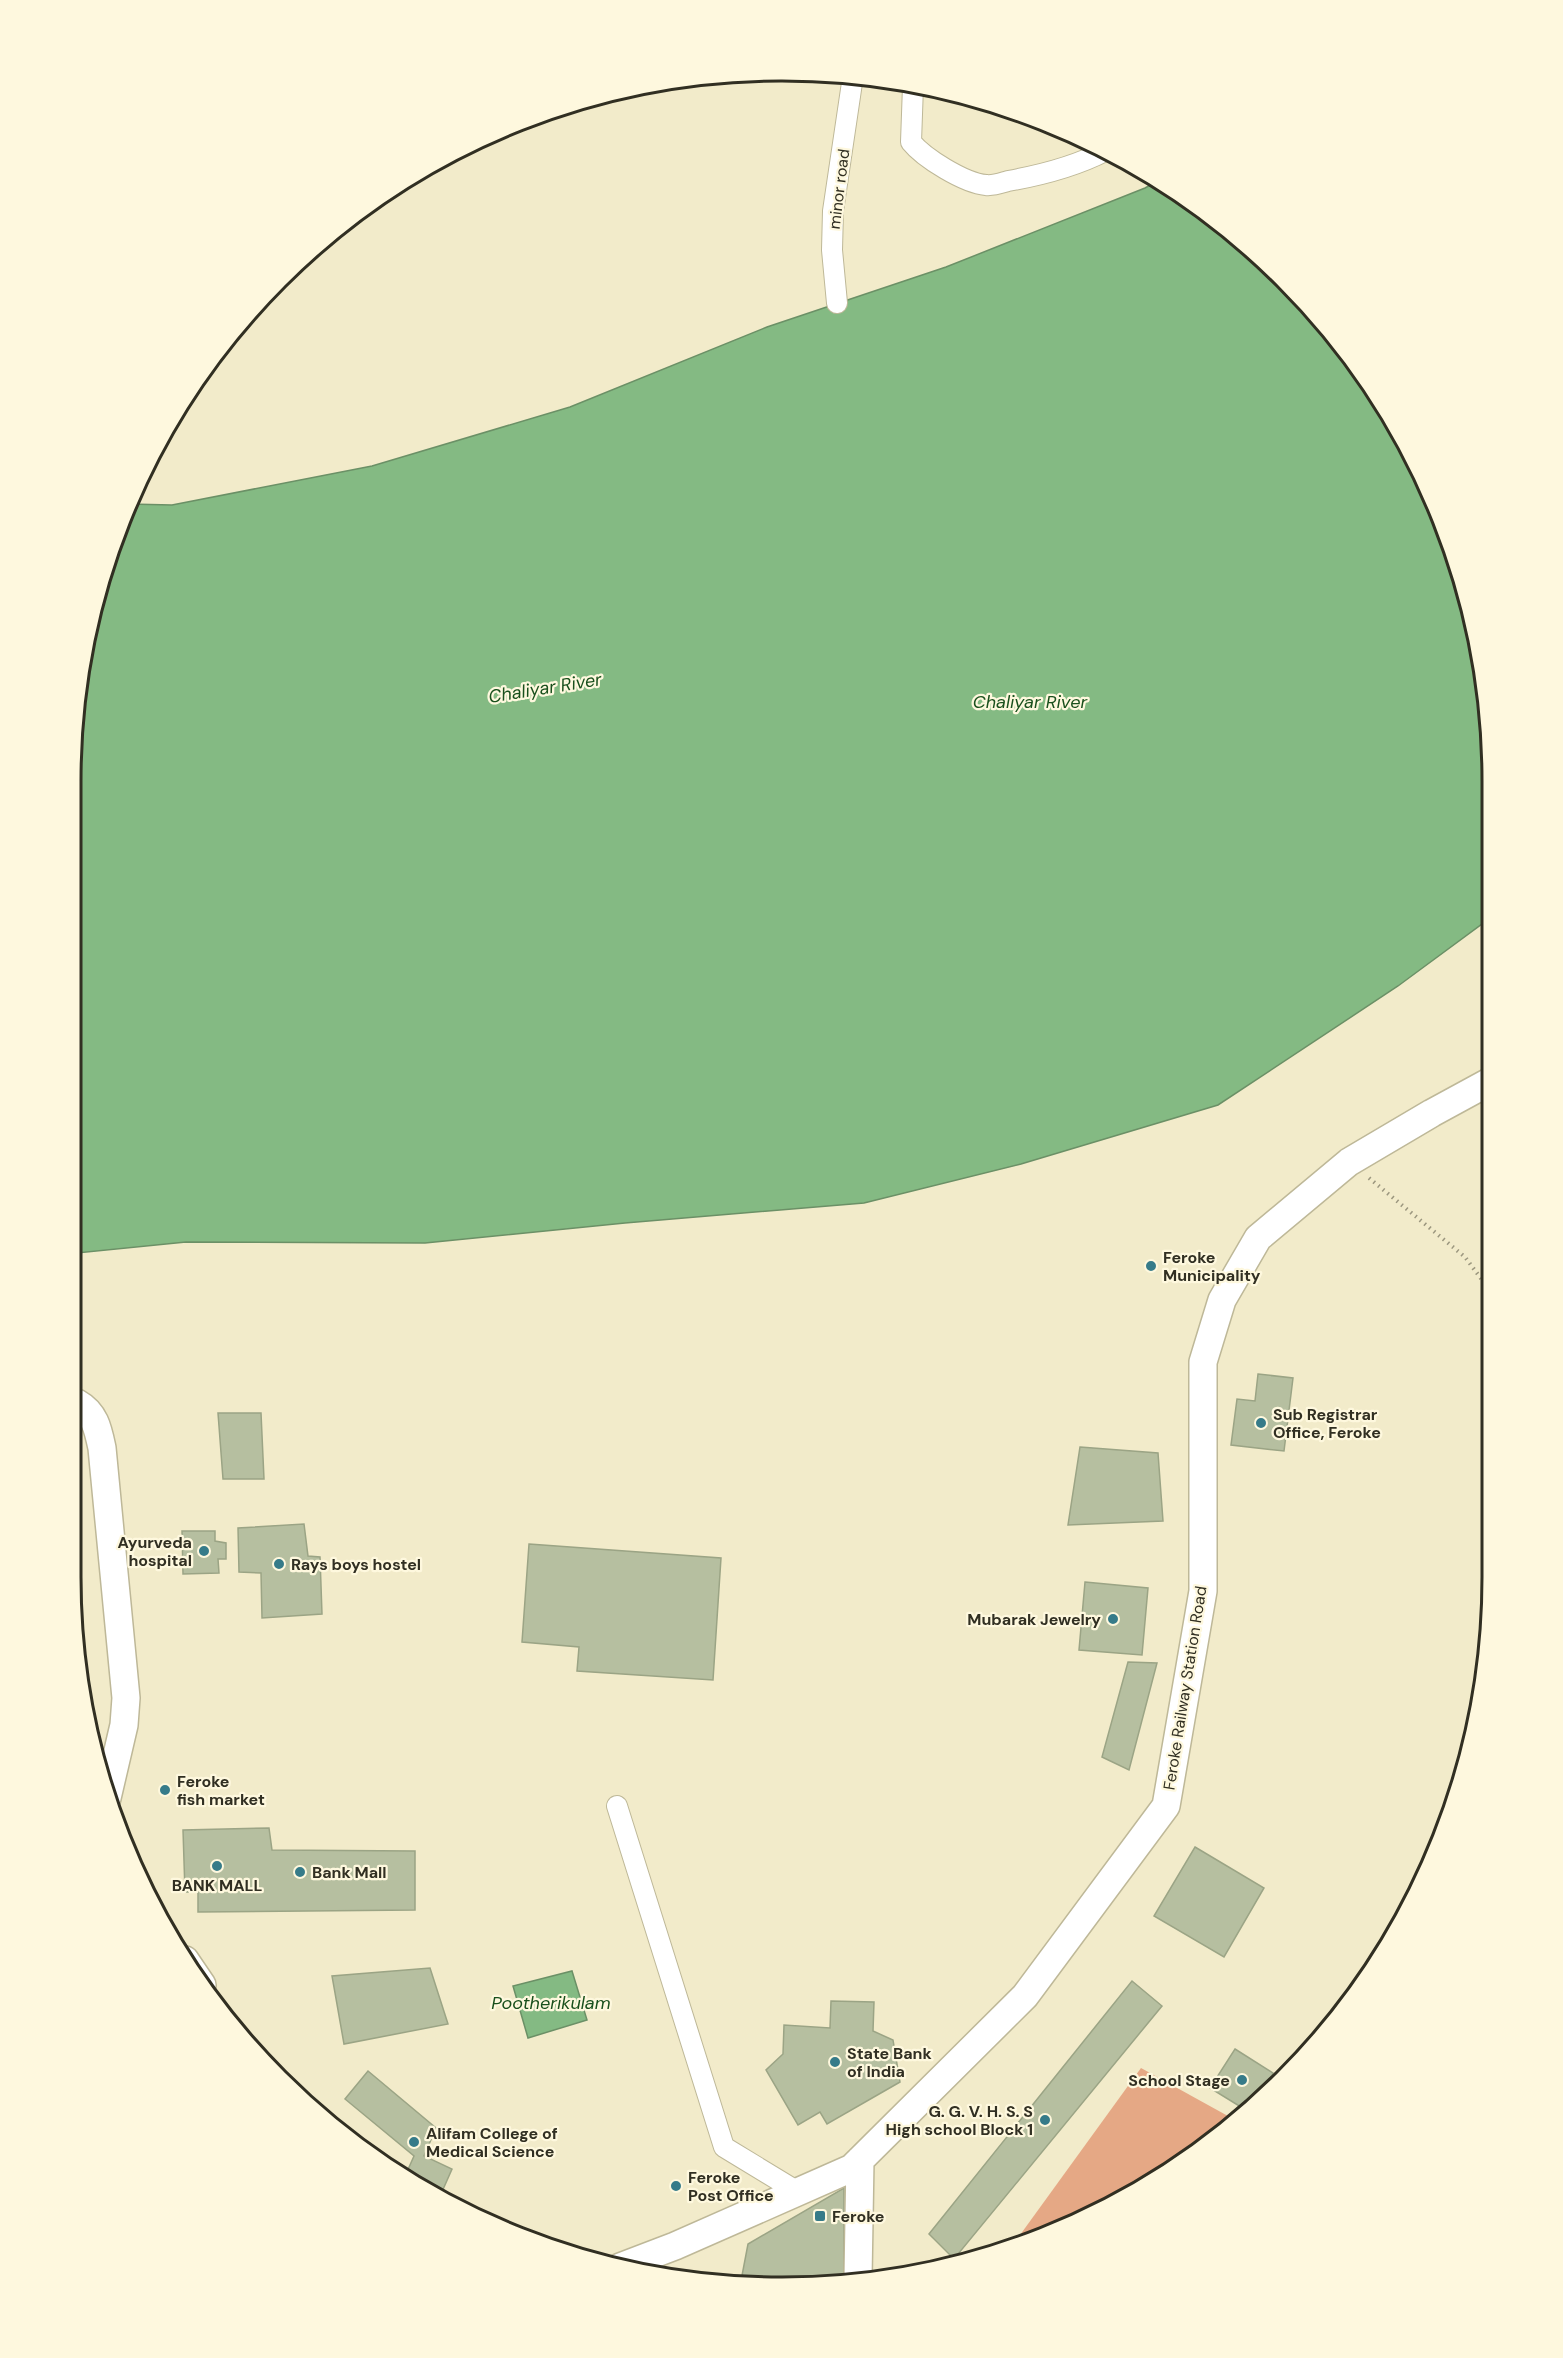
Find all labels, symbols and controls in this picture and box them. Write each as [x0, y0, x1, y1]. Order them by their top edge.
street label: minor road [824, 148, 854, 230]
water label: Chaliyar River [487, 667, 605, 709]
water label: Chaliyar River [973, 690, 1089, 714]
place label: Feroke Municipality [1163, 1247, 1261, 1286]
marker: Feroke Municipality [1144, 1259, 1158, 1273]
place label: Sub Registrar Office, Feroke [1273, 1404, 1381, 1443]
marker: Sub Registrar Office, Feroke [1254, 1416, 1268, 1430]
place label: Ayurveda hospital [117, 1532, 192, 1571]
marker: Ayurveda hospital [197, 1544, 211, 1558]
place label: Rays boys hostel [291, 1554, 421, 1575]
marker: Rays boys hostel [272, 1557, 286, 1571]
street label: Feroke Railway Station Road [1158, 1584, 1212, 1792]
place label: Mubarak Jewelry [967, 1609, 1101, 1630]
marker: Mubarak Jewelry [1106, 1612, 1120, 1626]
place label: Feroke fish market [177, 1771, 265, 1810]
marker: Feroke fish market [158, 1783, 172, 1797]
marker: BANK MALL [210, 1859, 224, 1873]
place label: Bank Mall [312, 1862, 387, 1883]
marker: Bank Mall [293, 1865, 307, 1879]
place label: BANK MALL [172, 1875, 262, 1896]
water label: Pootherikulam [491, 1991, 611, 2015]
place label: State Bank of India [847, 2043, 932, 2082]
marker: State Bank of India [828, 2055, 842, 2069]
place label: School Stage [1128, 2070, 1230, 2091]
marker: School Stage [1235, 2073, 1249, 2087]
place label: G. G. V. H. S. S High school Block 1 [886, 2101, 1033, 2140]
marker: G. G. V. H. S. S High school Block 1 [1038, 2113, 1052, 2127]
place label: Alifam College of Medical Science [426, 2123, 558, 2162]
marker: Alifam College of Medical Science [407, 2135, 421, 2149]
place label: Feroke Post Office [688, 2167, 774, 2206]
marker: Feroke Post Office [669, 2179, 683, 2193]
place label: Feroke [832, 2206, 885, 2227]
marker: Feroke [813, 2209, 827, 2223]

